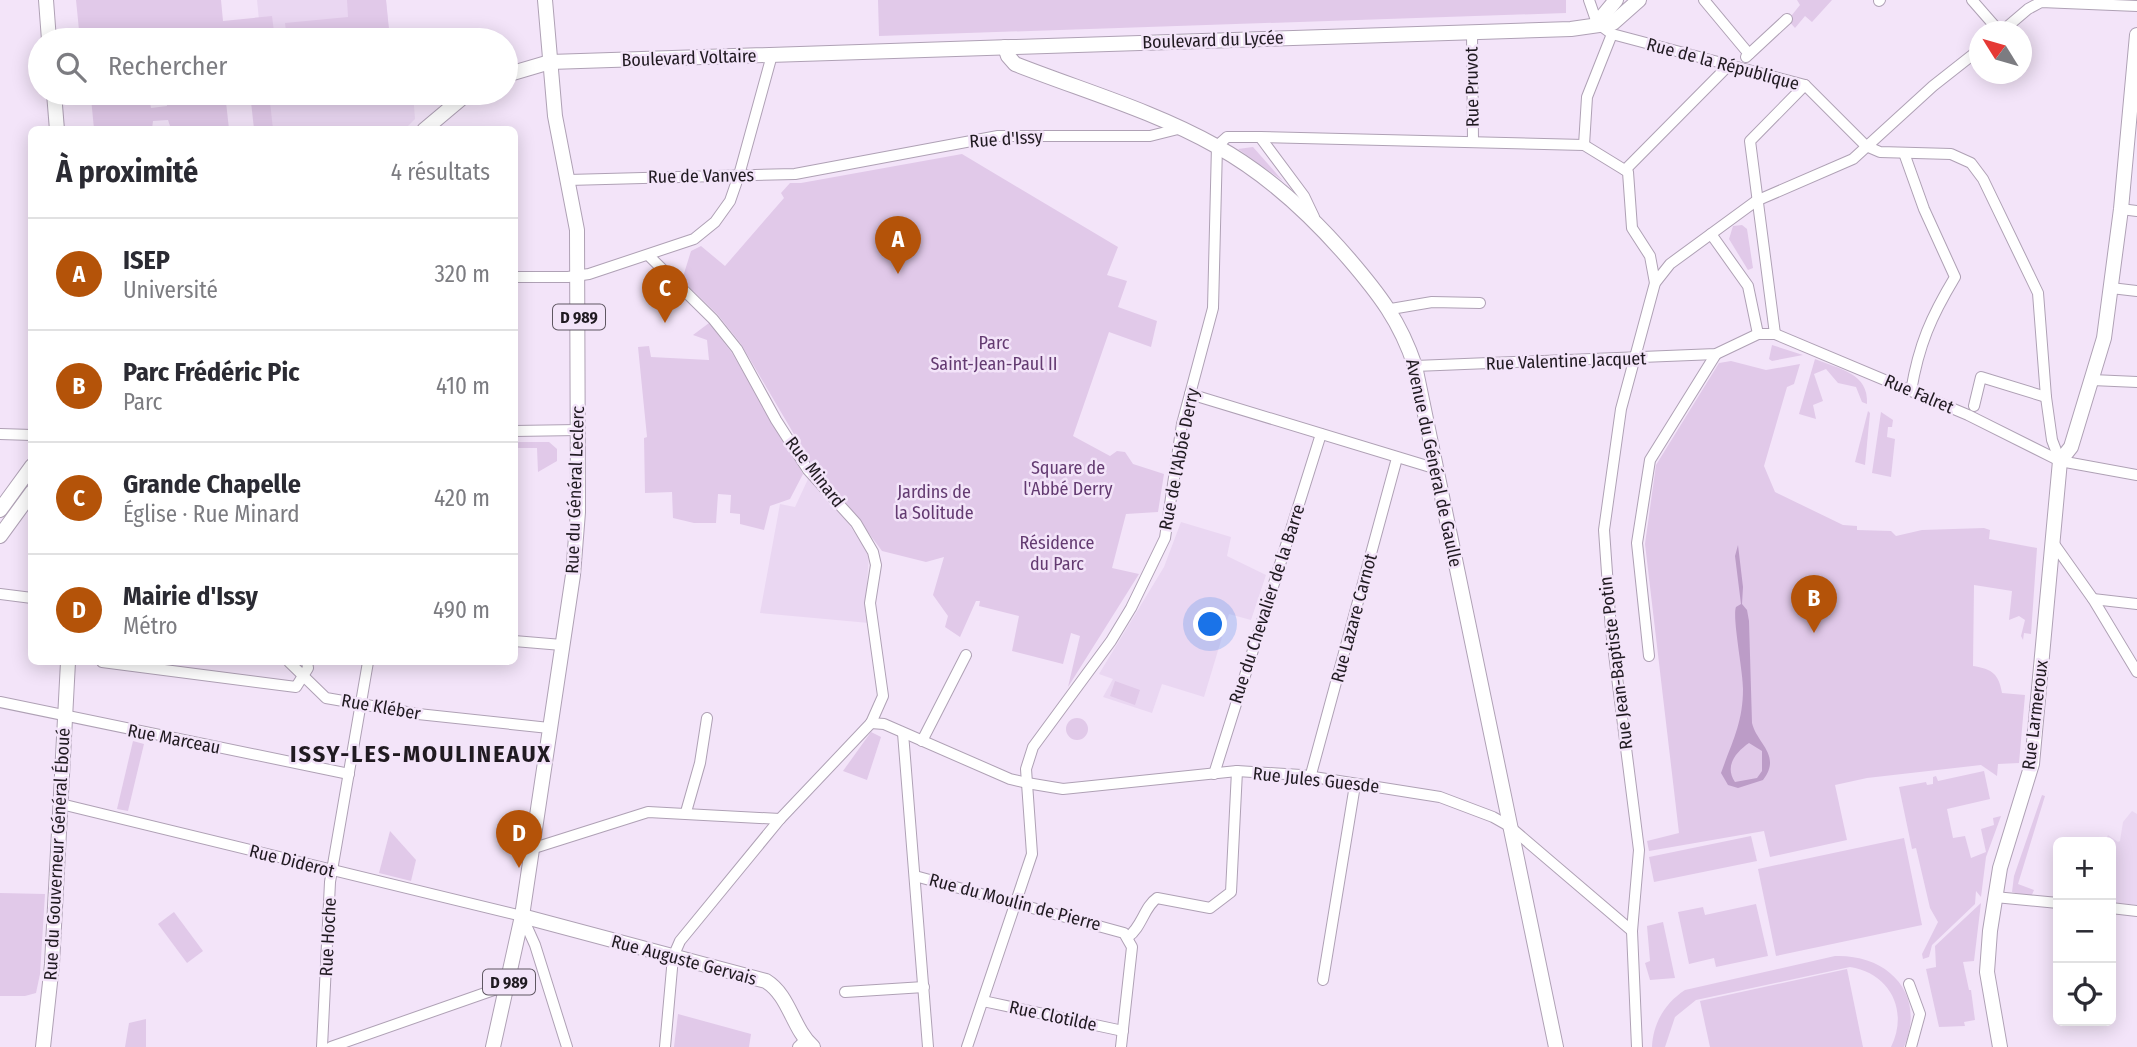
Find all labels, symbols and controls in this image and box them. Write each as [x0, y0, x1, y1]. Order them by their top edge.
north arrow [1969, 21, 2032, 84]
street label: Boulevard du Lycée [1142, 27, 1284, 53]
search box [28, 28, 518, 105]
street label: Rue de la République [1644, 33, 1802, 95]
street label: Boulevard Voltaire [621, 45, 757, 71]
street label: Rue Pruvot [1460, 47, 1484, 127]
icon: search [52, 48, 90, 86]
text: Rechercher [108, 51, 227, 82]
street label: Rue d'Issy [969, 125, 1043, 153]
text: À proximité [56, 154, 198, 190]
text: 4 résultats [391, 158, 490, 186]
street label: Rue de Vanves [648, 164, 755, 188]
pin: A [875, 216, 921, 274]
text: ISEP [123, 245, 170, 276]
text: A [73, 260, 85, 288]
text: 320 m [435, 260, 490, 288]
pin: C [642, 265, 688, 323]
text: Université [123, 276, 218, 304]
road number: D 989 [553, 304, 605, 330]
park label: Parc Saint-Jean-Paul II [930, 332, 1058, 375]
street label: Rue Valentine Jacquet [1485, 347, 1647, 375]
text: Parc Frédéric Pic [123, 357, 299, 388]
street label: Avenue du Général de Gaulle [1401, 357, 1467, 569]
street label: Rue Falret [1881, 370, 1957, 418]
text: B [73, 372, 85, 400]
text: 410 m [436, 372, 490, 400]
street label: Rue de l'Abbé Derry [1154, 386, 1204, 532]
text: Parc [123, 388, 162, 416]
street label: Rue du Général Leclerc [561, 405, 589, 574]
street label: Rue Minard [781, 432, 849, 512]
park label: Square de l'Abbé Derry [1023, 457, 1113, 500]
text: Grande Chapelle [123, 469, 301, 500]
park label: Jardins de la Solitude [894, 481, 974, 524]
text: C [73, 484, 85, 512]
text: 420 m [434, 484, 490, 512]
text: Église · Rue Minard [123, 500, 299, 528]
street label: Rue du Chevalier de la Barre [1224, 502, 1310, 706]
park label: Résidence du Parc [1020, 532, 1095, 575]
street label: Rue Lazare Carnot [1326, 551, 1382, 685]
street label: Rue Jean-Baptiste Potin [1594, 575, 1638, 751]
pin: B [1791, 575, 1837, 633]
text: Mairie d'Issy [123, 581, 258, 612]
text: D [72, 596, 86, 624]
text: 490 m [433, 596, 490, 624]
your location [1193, 607, 1227, 641]
text: Métro [123, 612, 178, 640]
street label: Rue Larmeroux [2017, 659, 2053, 771]
street label: Rue Kléber [340, 689, 423, 725]
street label: Rue Marceau [126, 719, 222, 759]
street label: Rue du Gouverneur Général Éboué [38, 727, 75, 981]
district label: ISSY-LES-MOULINEAUX [290, 740, 552, 768]
street label: Rue Jules Guesde [1252, 762, 1380, 798]
pin: D [496, 810, 542, 868]
map controls [2053, 837, 2116, 1026]
button: + [2053, 837, 2116, 900]
street label: Rue Diderot [247, 840, 337, 882]
street label: Rue du Moulin de Pierre [927, 868, 1103, 936]
street label: Rue Hoche [315, 897, 341, 977]
button: − [2053, 900, 2116, 963]
street label: Rue Auguste Gervais [609, 930, 759, 990]
button: locate [2053, 963, 2116, 1026]
road number: D 989 [483, 970, 535, 994]
street label: Rue Clotilde [1007, 996, 1099, 1036]

